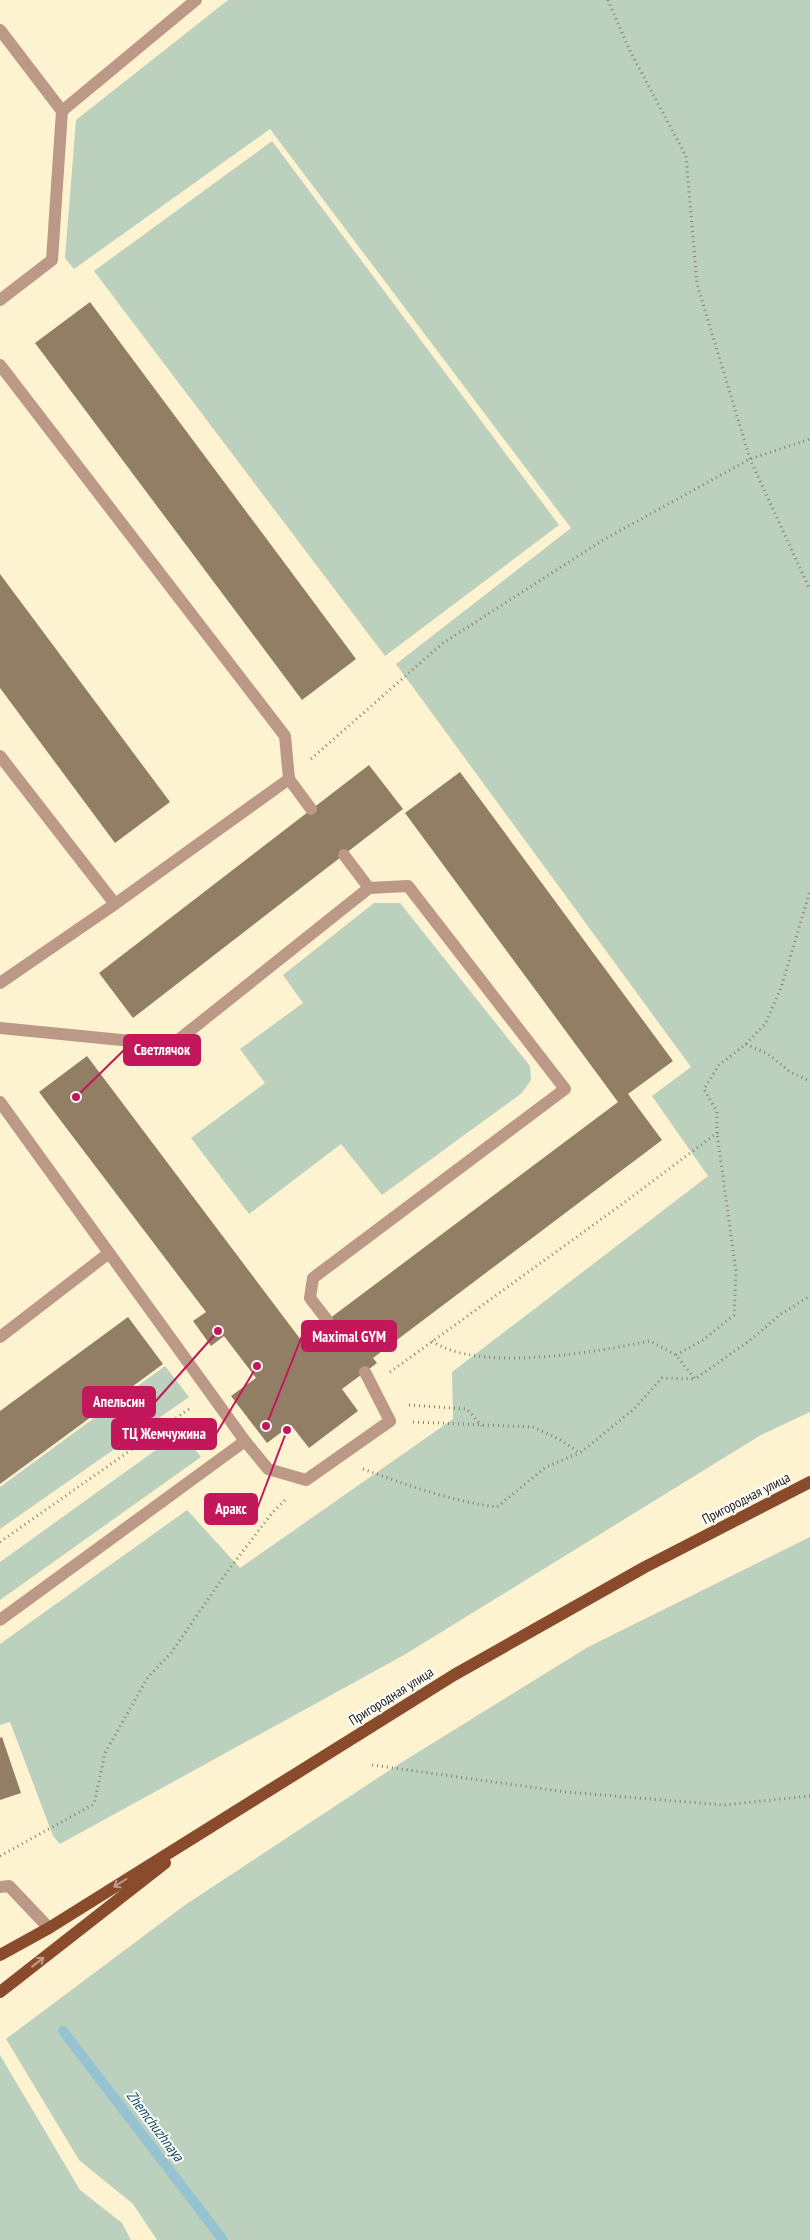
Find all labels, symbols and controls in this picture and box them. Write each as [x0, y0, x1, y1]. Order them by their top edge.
callout: Светлячок [124, 1035, 200, 1065]
text: Светлячок [134, 1040, 191, 1059]
callout: Maximal GYM [302, 1321, 396, 1351]
text: Maximal GYM [312, 1327, 386, 1346]
callout: Апельсин [83, 1387, 155, 1417]
text: Апельсин [92, 1392, 145, 1411]
callout: ТЦ Жемчужина [112, 1419, 216, 1449]
text: ТЦ Жемчужина [122, 1424, 206, 1443]
street label: Пригородная улица [699, 1468, 793, 1528]
callout: Аракс [205, 1494, 257, 1524]
text: Аракс [214, 1499, 248, 1518]
street label: Пригородная улица [345, 1663, 437, 1729]
one-way arrow [113, 1879, 127, 1889]
one-way arrow [32, 1957, 45, 1968]
water label: Zhemchuzhnaya [123, 2087, 189, 2166]

